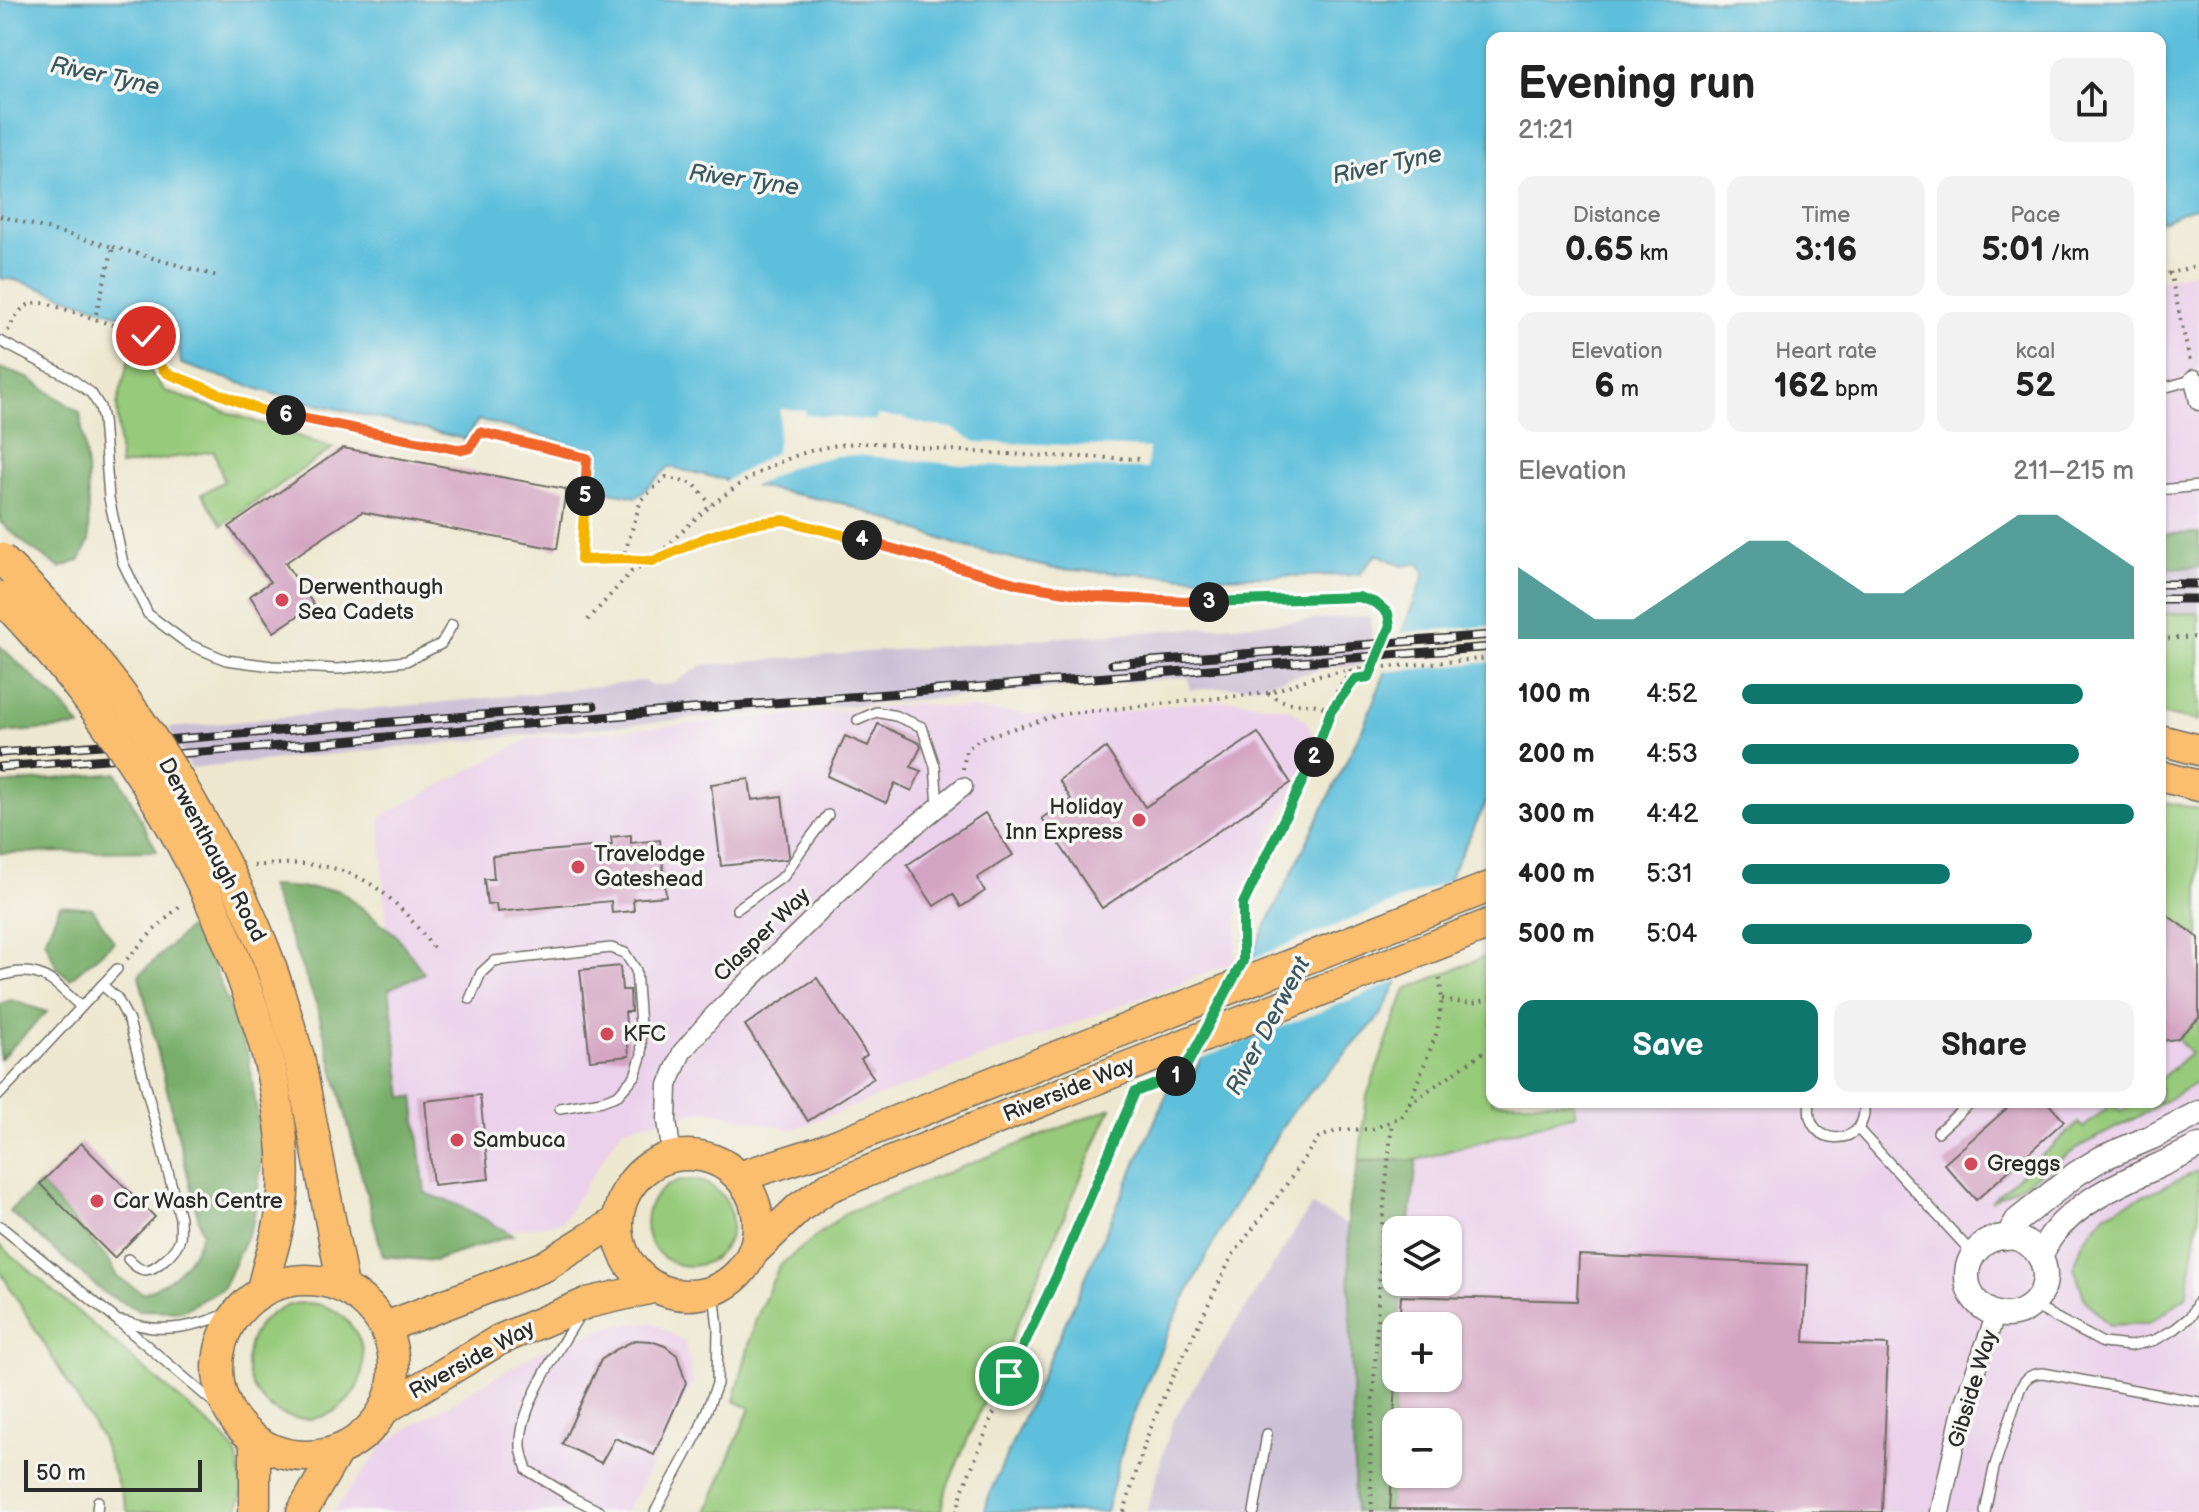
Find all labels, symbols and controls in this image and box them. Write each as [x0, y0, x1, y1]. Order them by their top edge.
water label: River Tyne [48, 50, 162, 102]
text: Evening run [1518, 58, 1755, 111]
button: share [2050, 58, 2134, 142]
text: 21:21 [1518, 115, 1573, 146]
water label: River Tyne [1330, 139, 1444, 191]
water label: River Tyne [687, 158, 801, 202]
text: Distance [1573, 202, 1661, 229]
text: Time [1802, 202, 1850, 229]
text: Pace [2010, 202, 2060, 229]
text: 0.65 [1565, 229, 1634, 270]
text: 3:16 [1795, 229, 1857, 270]
text: 5:01 [1981, 229, 2045, 270]
text: km [1634, 240, 1669, 267]
text: /km [2045, 240, 2089, 267]
pin [112, 302, 180, 370]
icon: check [124, 314, 168, 358]
text: Elevation [1571, 338, 1663, 365]
text: Heart rate [1775, 338, 1877, 365]
text: kcal [2016, 338, 2055, 365]
text: 6 [1594, 365, 1615, 406]
text: 162 [1774, 365, 1829, 406]
text: 52 [2015, 365, 2055, 406]
text: m [1615, 376, 1639, 403]
text: bpm [1829, 376, 1878, 403]
pin: 6 [266, 395, 306, 435]
text: 6 [279, 401, 293, 428]
text: Elevation [1518, 456, 1626, 487]
text: 211–215 m [2013, 456, 2134, 487]
pin: 5 [565, 476, 605, 516]
text: 5 [579, 482, 591, 509]
pin: 4 [842, 520, 882, 560]
text: 4 [856, 526, 868, 553]
place label: Derwenthaugh Sea Cadets [298, 574, 443, 626]
pin: 3 [1189, 582, 1229, 622]
text: 3 [1203, 588, 1215, 615]
marker: Derwenthaugh Sea Cadets [273, 591, 291, 609]
text: 100 m [1518, 679, 1591, 710]
text: 4:52 [1646, 679, 1697, 710]
pin: 2 [1294, 737, 1334, 777]
text: 200 m [1518, 739, 1595, 770]
text: 4:53 [1646, 739, 1698, 770]
text: 2 [1307, 743, 1321, 770]
street label: Derwenthaugh Road [152, 753, 272, 947]
place label: Holiday Inn Express [1006, 794, 1123, 846]
text: 300 m [1518, 799, 1595, 830]
text: 4:42 [1646, 799, 1698, 830]
marker: Holiday Inn Express [1130, 811, 1148, 829]
place label: Travelodge Gateshead [594, 841, 705, 893]
marker: Travelodge Gateshead [569, 858, 587, 876]
text: 400 m [1518, 859, 1595, 890]
text: 5:31 [1646, 859, 1692, 890]
street label: Clasper Way [708, 882, 816, 988]
text: 500 m [1518, 919, 1595, 950]
text: 5:04 [1646, 919, 1697, 950]
water label: River Derwent [1219, 951, 1317, 1100]
button: Save [1518, 1000, 1818, 1092]
button: Share [1834, 1000, 2134, 1092]
place label: KFC [623, 1021, 666, 1048]
marker: KFC [598, 1025, 616, 1043]
street label: Riverside Way [999, 1051, 1139, 1129]
pin: 1 [1156, 1056, 1196, 1096]
text: 1 [1171, 1062, 1181, 1089]
place label: Sambuca [473, 1127, 566, 1154]
marker: Sambuca [448, 1131, 466, 1149]
place label: Greggs [1987, 1151, 2060, 1178]
marker: Greggs [1962, 1155, 1980, 1173]
place label: Car Wash Centre [113, 1188, 283, 1215]
marker: Car Wash Centre [88, 1192, 106, 1210]
map controls [1382, 1216, 1462, 1488]
button: layers [1382, 1216, 1462, 1296]
button: + [1382, 1312, 1462, 1392]
street label: Riverside Way [405, 1314, 539, 1406]
street label: Gibside Way [1942, 1327, 2004, 1451]
pin [975, 1342, 1043, 1410]
icon: arrive [987, 1354, 1031, 1398]
button: − [1382, 1408, 1462, 1488]
scale bar [24, 1456, 202, 1492]
text: 50 m [36, 1460, 86, 1487]

